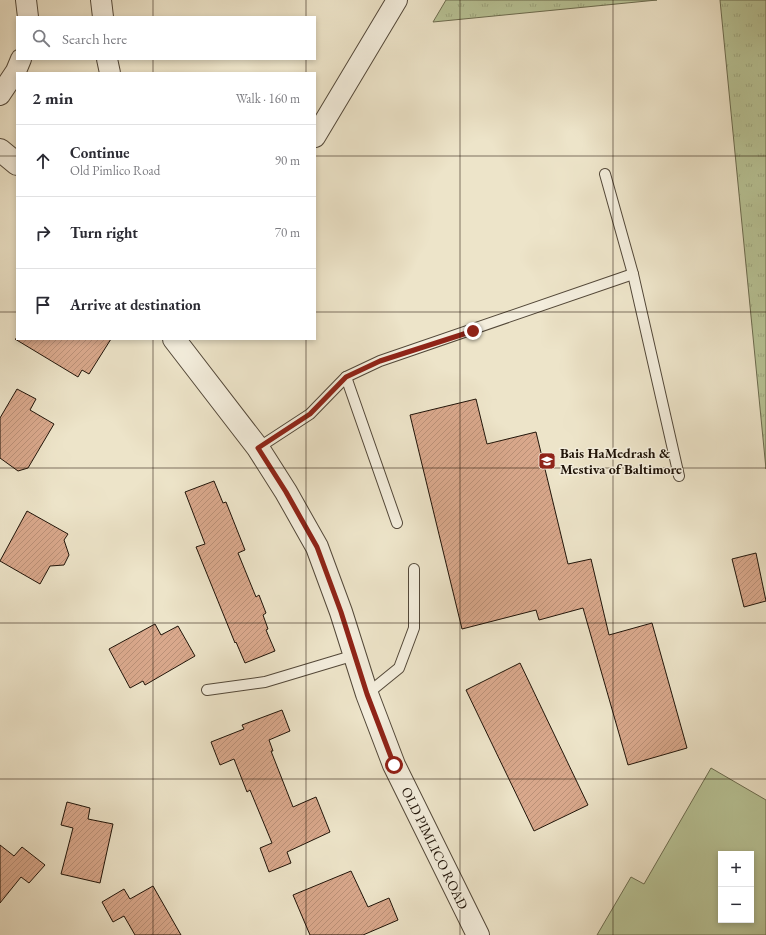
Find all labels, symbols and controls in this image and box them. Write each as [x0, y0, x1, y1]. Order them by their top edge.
search box [16, 16, 316, 60]
icon: search [30, 27, 52, 49]
text: Search here [62, 29, 127, 48]
text: 2 min [32, 87, 73, 109]
text: Walk · 160 m [236, 90, 300, 107]
text: Continue [70, 143, 130, 162]
icon: ahead [32, 150, 54, 172]
text: 90 m [275, 152, 300, 169]
text: Old Pimlico Road [70, 162, 160, 179]
icon: right [32, 222, 54, 244]
text: Turn right [70, 223, 138, 242]
text: 70 m [275, 224, 300, 241]
icon: arrive [32, 294, 54, 316]
text: Arrive at destination [70, 295, 201, 314]
route end [464, 322, 482, 340]
place label: Bais HaMedrash & Mestiva of Baltimore [560, 444, 682, 478]
school or university icon: Bais HaMedrash & Mestiva of Baltimore [537, 451, 557, 471]
route start [385, 756, 403, 774]
street label: OLD PIMLICO ROAD [398, 784, 473, 913]
map controls [718, 851, 754, 923]
button: + [718, 851, 754, 887]
button: − [718, 887, 754, 923]

